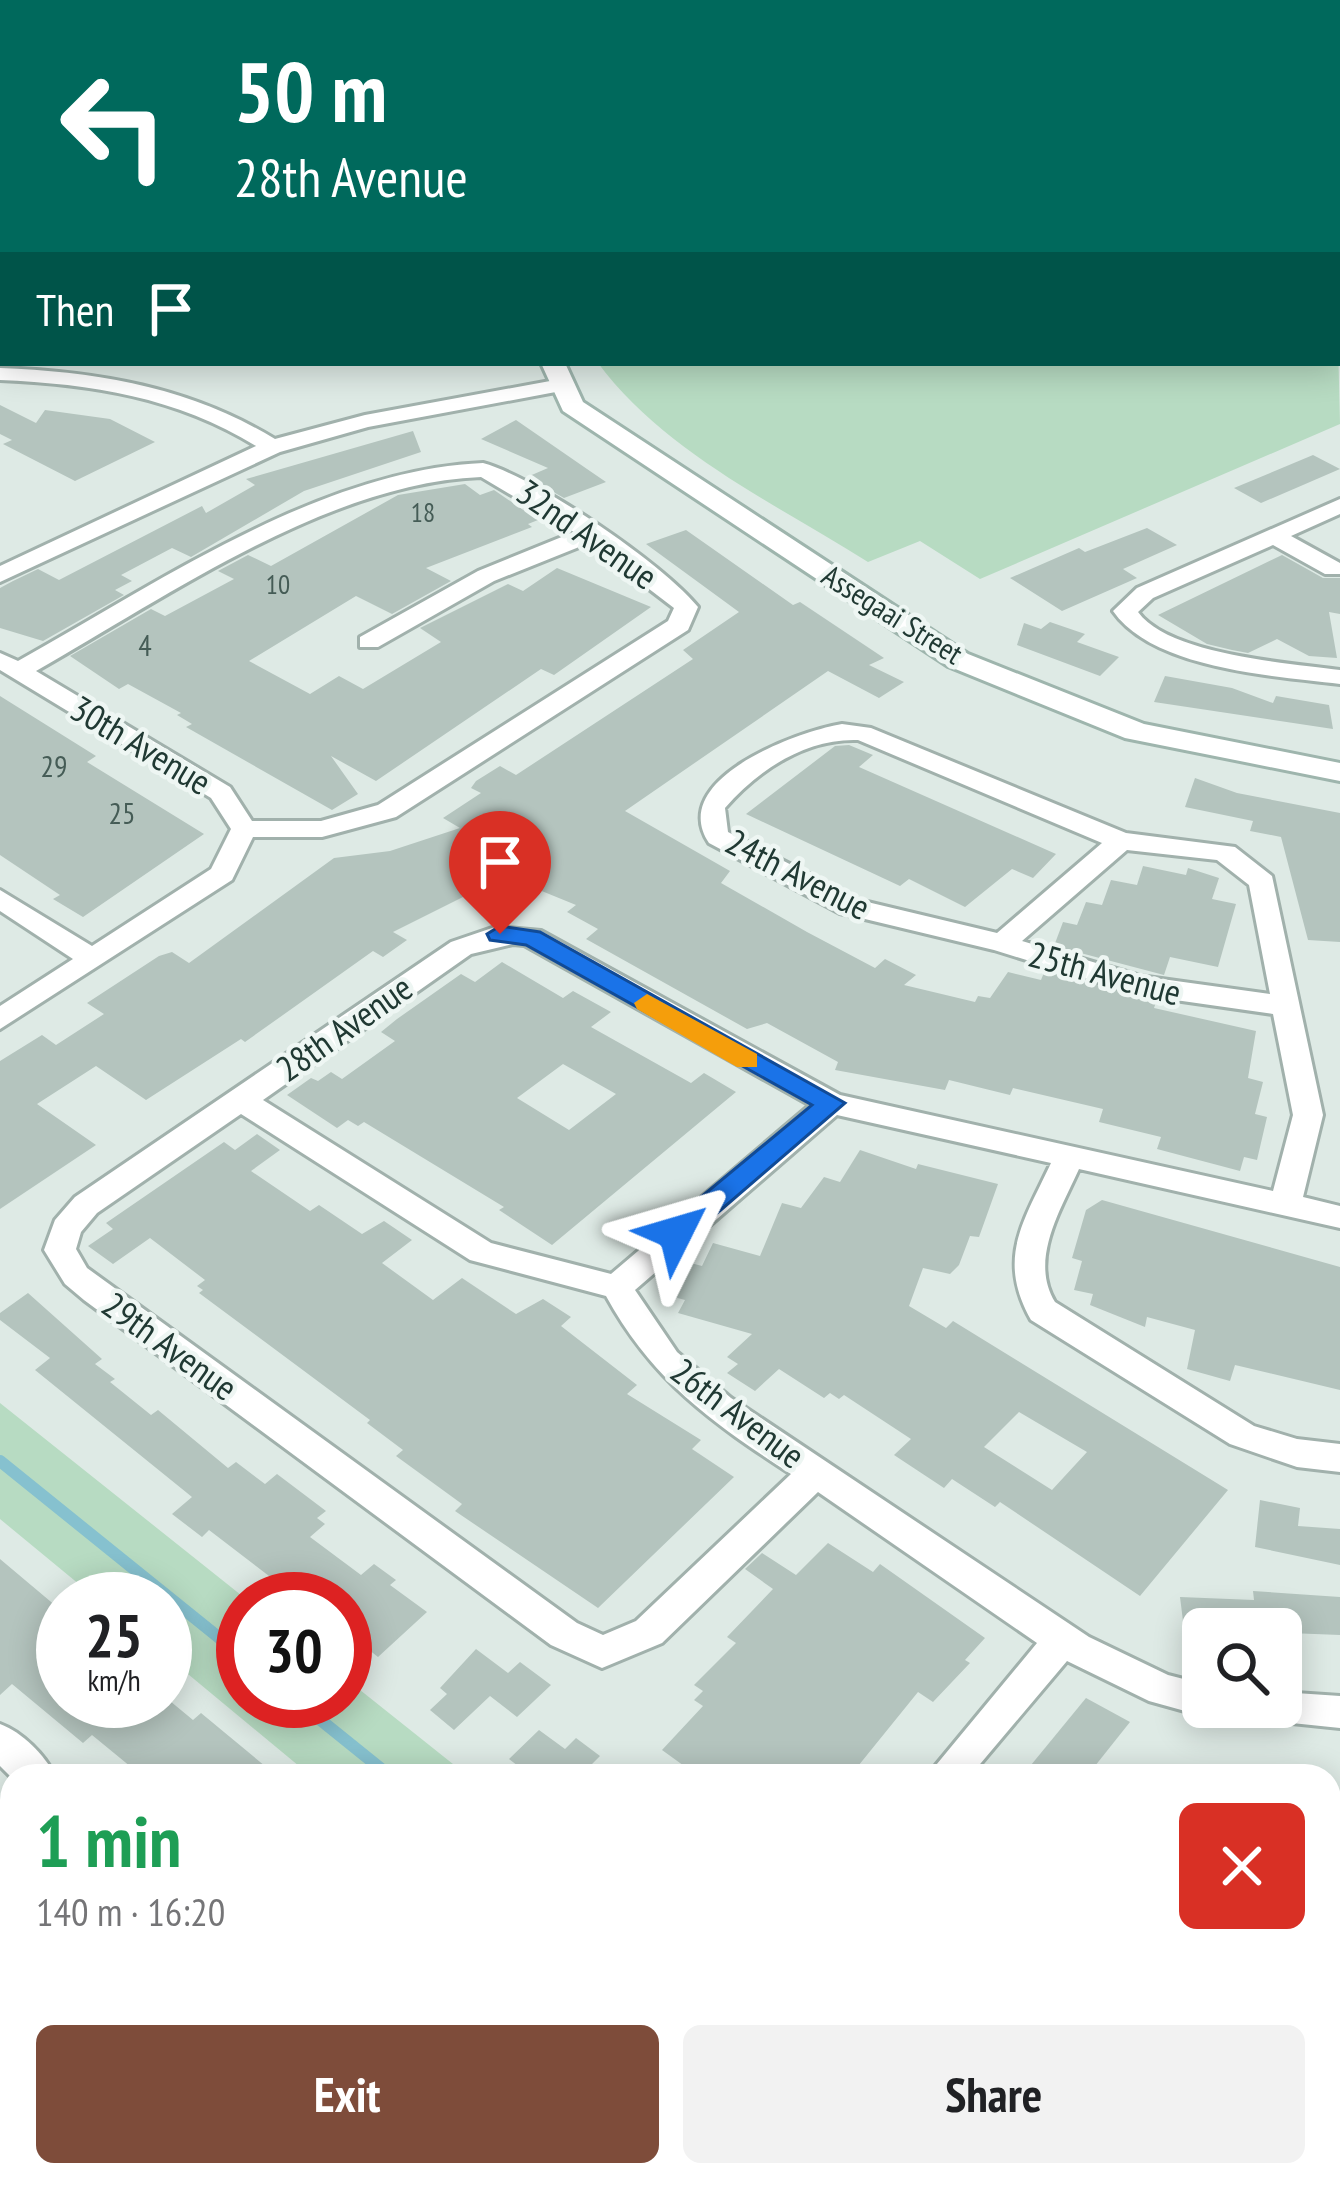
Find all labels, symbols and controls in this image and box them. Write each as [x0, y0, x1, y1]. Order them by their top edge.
text: 50 m [234, 36, 387, 145]
icon: left [36, 48, 192, 204]
text: 28th Avenue [234, 142, 468, 212]
icon: arrive [138, 276, 204, 342]
text: Then [36, 280, 114, 338]
street label: 32nd Avenue [508, 468, 667, 599]
house number: 18 [411, 495, 435, 529]
street label: Assegaai Street [815, 555, 971, 673]
house number: 10 [266, 567, 290, 601]
house number: 4 [138, 625, 152, 664]
street label: 30th Avenue [62, 684, 220, 805]
house number: 29 [41, 746, 68, 785]
house number: 25 [109, 793, 136, 832]
pin [449, 811, 551, 934]
street label: 24th Avenue [718, 817, 878, 930]
icon: arrive [467, 829, 533, 895]
street label: 25th Avenue [1024, 930, 1186, 1015]
street label: 28th Avenue [266, 964, 421, 1092]
position arrow [613, 1170, 739, 1296]
street label: 29th Avenue [93, 1281, 247, 1410]
street label: 26th Avenue [662, 1347, 815, 1478]
speed limit sign: 30 [216, 1572, 372, 1728]
text: 25 [85, 1596, 143, 1674]
map controls [1182, 1608, 1302, 1728]
button: search [1182, 1608, 1302, 1728]
text: km/h [87, 1660, 141, 1699]
text: 1 min [36, 1794, 181, 1887]
button: close [1179, 1803, 1305, 1929]
text: 140 m · 16:20 [36, 1886, 225, 1937]
button: Exit [36, 2025, 659, 2163]
button: Share [683, 2025, 1305, 2163]

